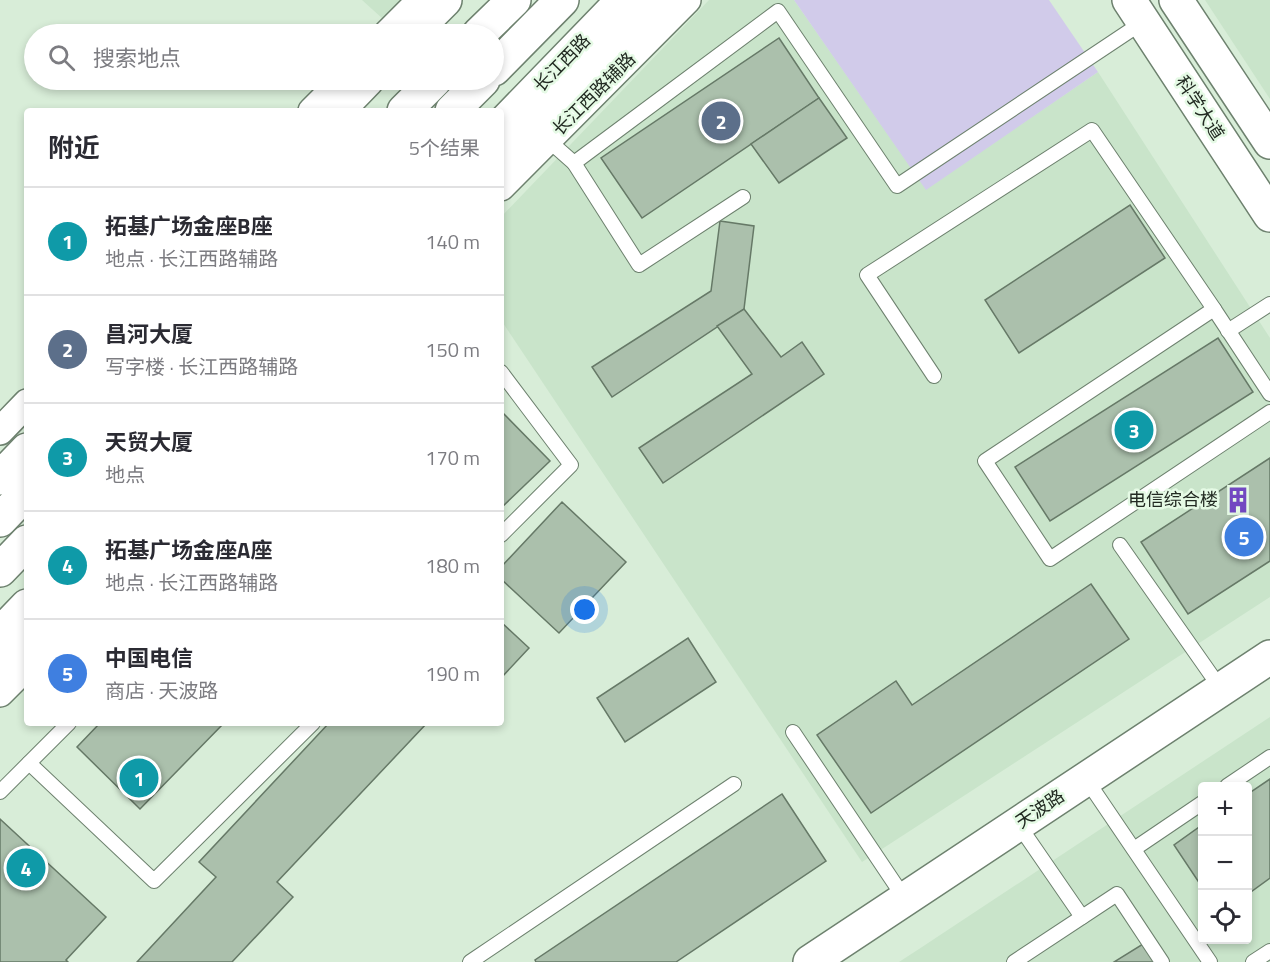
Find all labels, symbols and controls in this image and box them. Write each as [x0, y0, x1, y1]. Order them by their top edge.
search box [24, 24, 504, 90]
street label: 长江西路 [527, 27, 596, 98]
icon: search [45, 41, 78, 74]
text: 搜索地点 [93, 41, 181, 75]
street label: 长江西路辅路 [546, 46, 641, 141]
street label: 科学大道 [1169, 70, 1231, 145]
pin: 2 [702, 98, 740, 144]
text: 附近 [48, 128, 100, 167]
text: 5个结果 [409, 132, 480, 163]
text: 拓基广场金座B座 [105, 209, 272, 243]
text: 1 [62, 226, 73, 257]
text: 140 m [425, 226, 480, 257]
text: 地点 · 长江西路辅路 [105, 243, 278, 274]
text: 昌河大厦 [105, 317, 193, 351]
text: 2 [62, 334, 73, 365]
text: 150 m [425, 334, 480, 365]
text: 写字楼 · 长江西路辅路 [105, 351, 298, 382]
pin: 3 [1114, 408, 1154, 452]
text: 天贸大厦 [105, 425, 193, 459]
text: 3 [62, 442, 73, 473]
text: 170 m [425, 442, 480, 473]
text: 地点 [105, 459, 145, 490]
building icon: 电信综合楼 [1223, 485, 1253, 515]
place label: 电信综合楼 [1128, 486, 1218, 513]
pin: 5 [1224, 514, 1264, 560]
text: 拓基广场金座A座 [105, 533, 272, 567]
text: 4 [62, 550, 73, 581]
text: 180 m [425, 550, 480, 581]
text: 地点 · 长江西路辅路 [105, 567, 278, 598]
your location [570, 595, 599, 624]
text: 中国电信 [105, 641, 193, 675]
text: 5 [62, 658, 73, 689]
text: 190 m [425, 658, 480, 689]
text: 商店 · 天波路 [105, 675, 218, 706]
pin: 1 [120, 756, 158, 800]
street label: 天波路 [1010, 782, 1070, 835]
map controls [1198, 782, 1252, 944]
button: + [1198, 782, 1252, 836]
button: − [1198, 836, 1252, 890]
pin: 4 [6, 846, 46, 890]
button: locate [1198, 890, 1252, 944]

